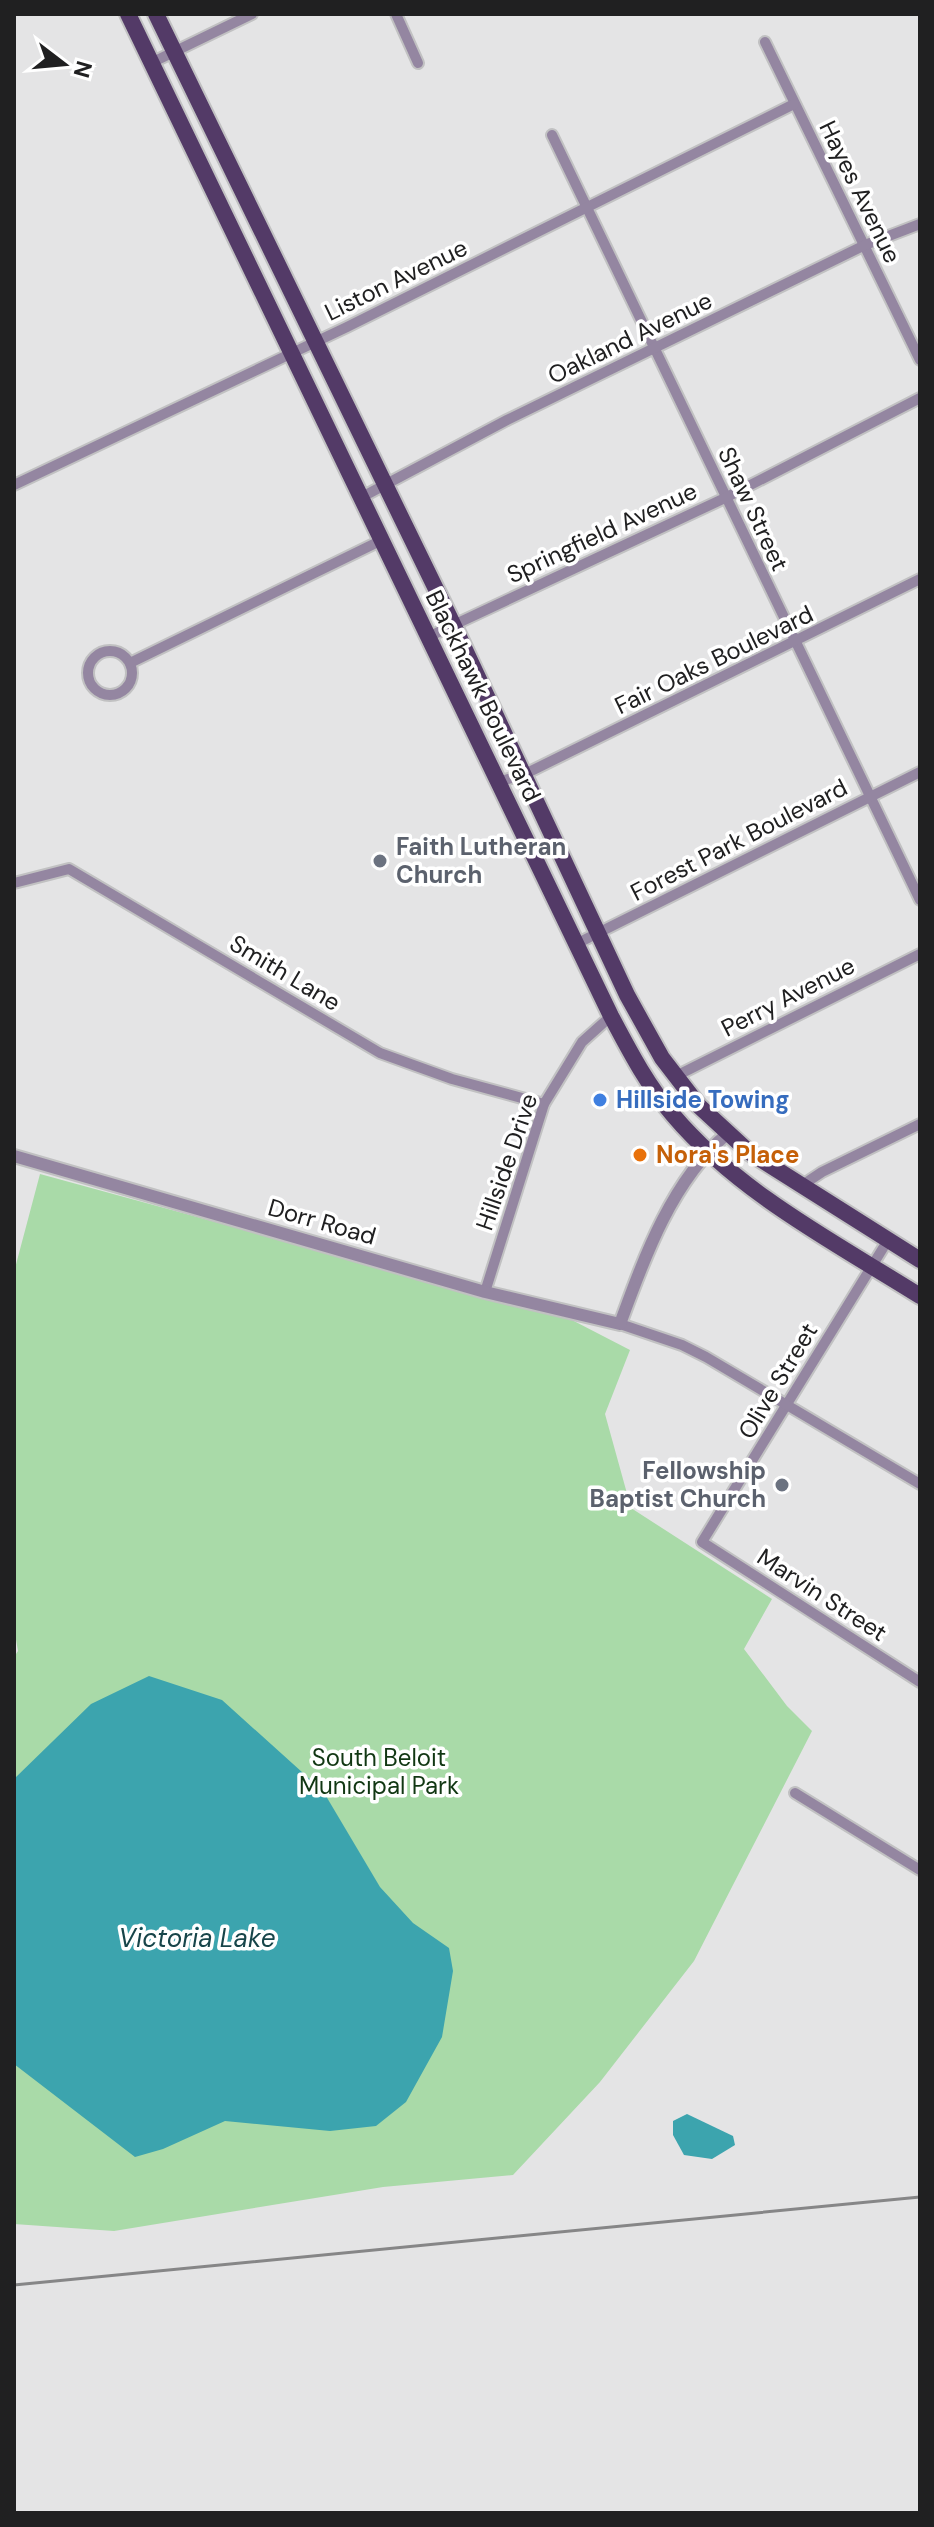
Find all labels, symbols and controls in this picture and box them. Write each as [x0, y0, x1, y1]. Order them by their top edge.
north arrow [24, 24, 104, 104]
text: N [67, 58, 99, 81]
street label: Hayes Avenue [813, 115, 908, 268]
street label: Liston Avenue [319, 232, 472, 327]
street label: Oakland Avenue [543, 284, 717, 391]
street label: Shaw Street [711, 442, 796, 576]
street label: Springfield Avenue [502, 475, 702, 590]
street label: Blackhawk Boulevard [419, 585, 548, 807]
street label: Fair Oaks Boulevard [609, 598, 818, 721]
street label: Forest Park Boulevard [625, 771, 852, 908]
place label: Faith Lutheran Church [396, 831, 566, 890]
marker: Faith Lutheran Church [371, 852, 389, 870]
street label: Smith Lane [224, 927, 346, 1018]
street label: Perry Avenue [716, 950, 860, 1043]
place label: Hillside Towing [616, 1084, 789, 1115]
street label: Hillside Drive [469, 1089, 544, 1234]
marker: Hillside Towing [591, 1091, 609, 1109]
place label: Nora's Place [656, 1139, 799, 1170]
marker: Nora's Place [631, 1146, 649, 1164]
street label: Dorr Road [265, 1191, 380, 1252]
street label: Olive Street [731, 1317, 824, 1444]
place label: Fellowship Baptist Church [590, 1455, 766, 1514]
marker: Fellowship Baptist Church [773, 1476, 791, 1494]
street label: Marvin Street [751, 1541, 893, 1648]
park label: South Beloit Municipal Park [299, 1742, 459, 1801]
water label: Victoria Lake [119, 1921, 275, 1955]

